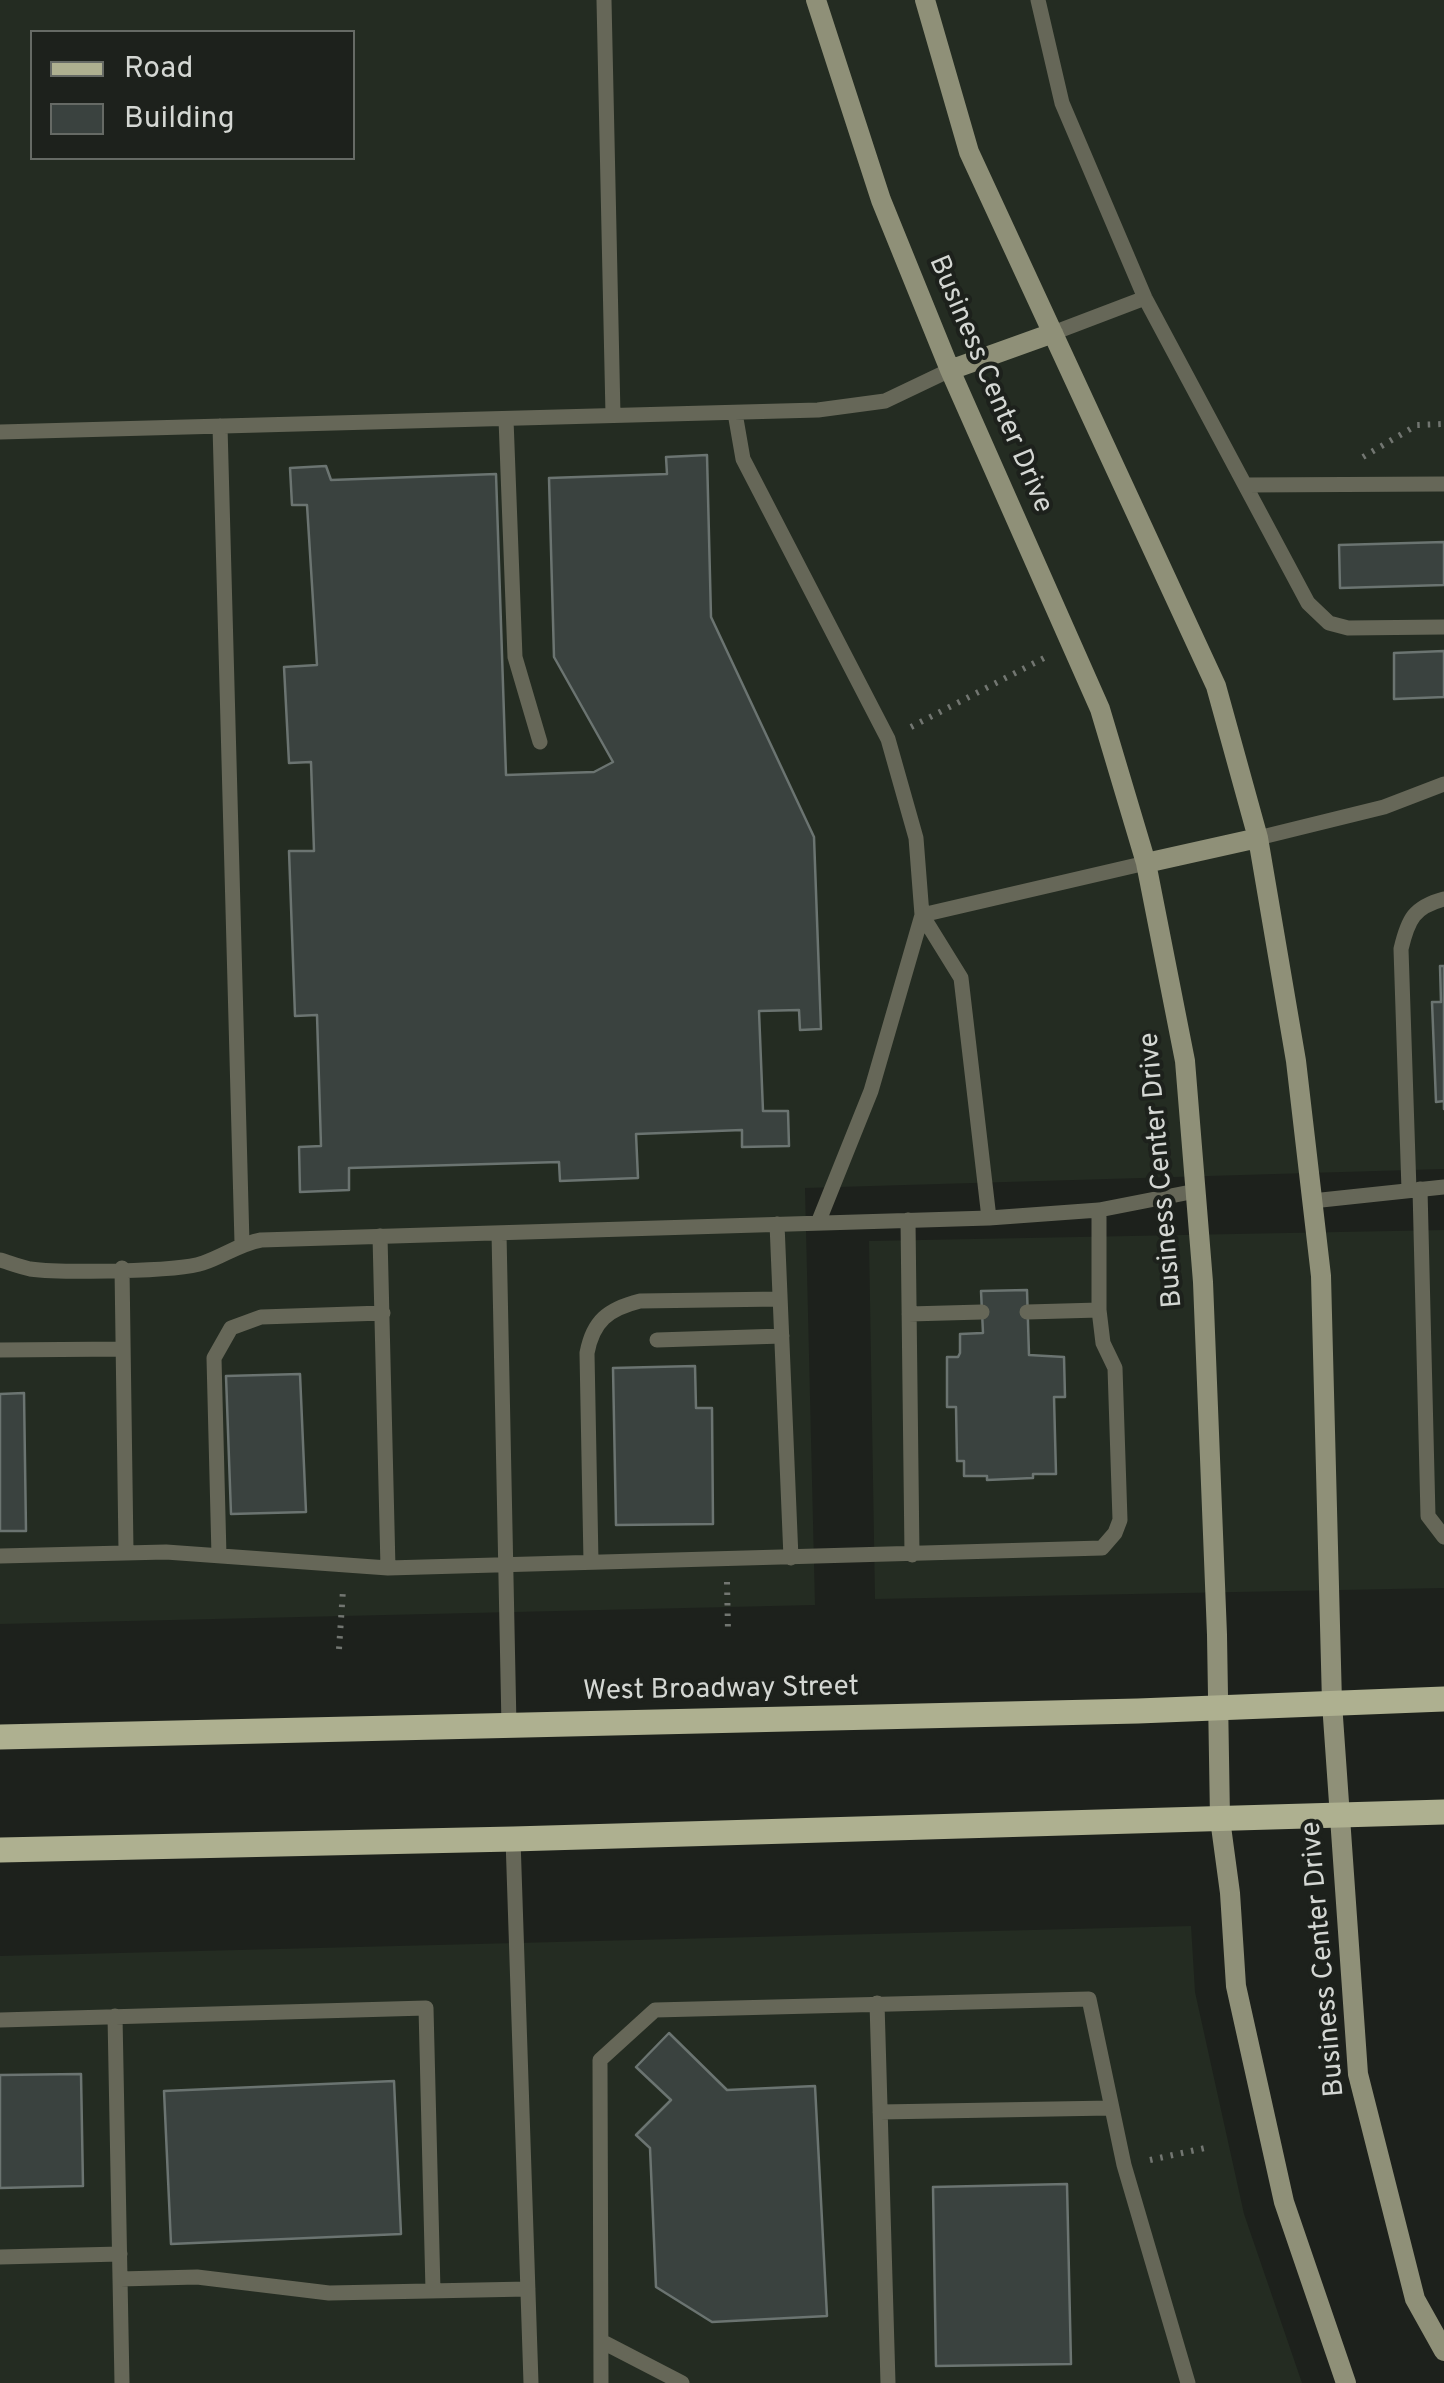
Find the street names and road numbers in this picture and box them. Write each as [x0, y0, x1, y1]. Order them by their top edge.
street label: Business Center Drive [920, 251, 1058, 519]
street label: Business Center Drive [1134, 1031, 1192, 1309]
street label: West Broadway Street [583, 1672, 859, 1710]
street label: Business Center Drive [1296, 1820, 1354, 2098]

